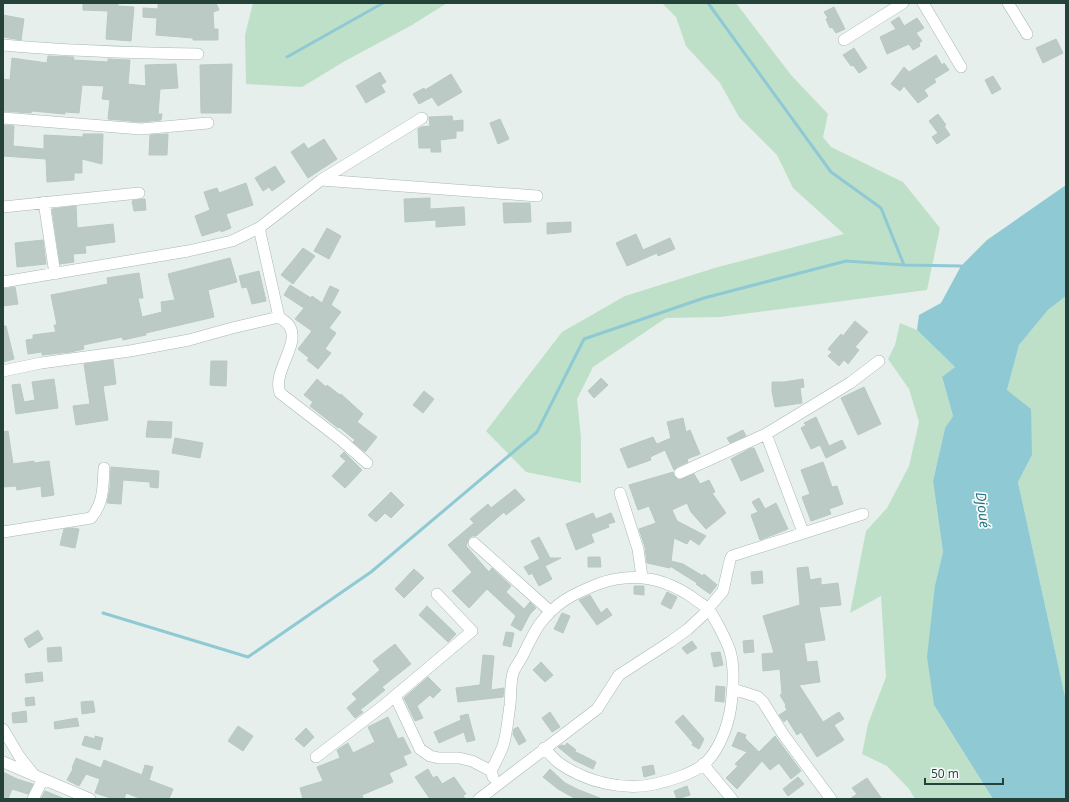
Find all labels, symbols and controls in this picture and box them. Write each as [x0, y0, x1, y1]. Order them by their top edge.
water label: Djoué [972, 491, 995, 529]
scale bar [925, 760, 1003, 786]
text: 50 m [931, 765, 959, 782]

